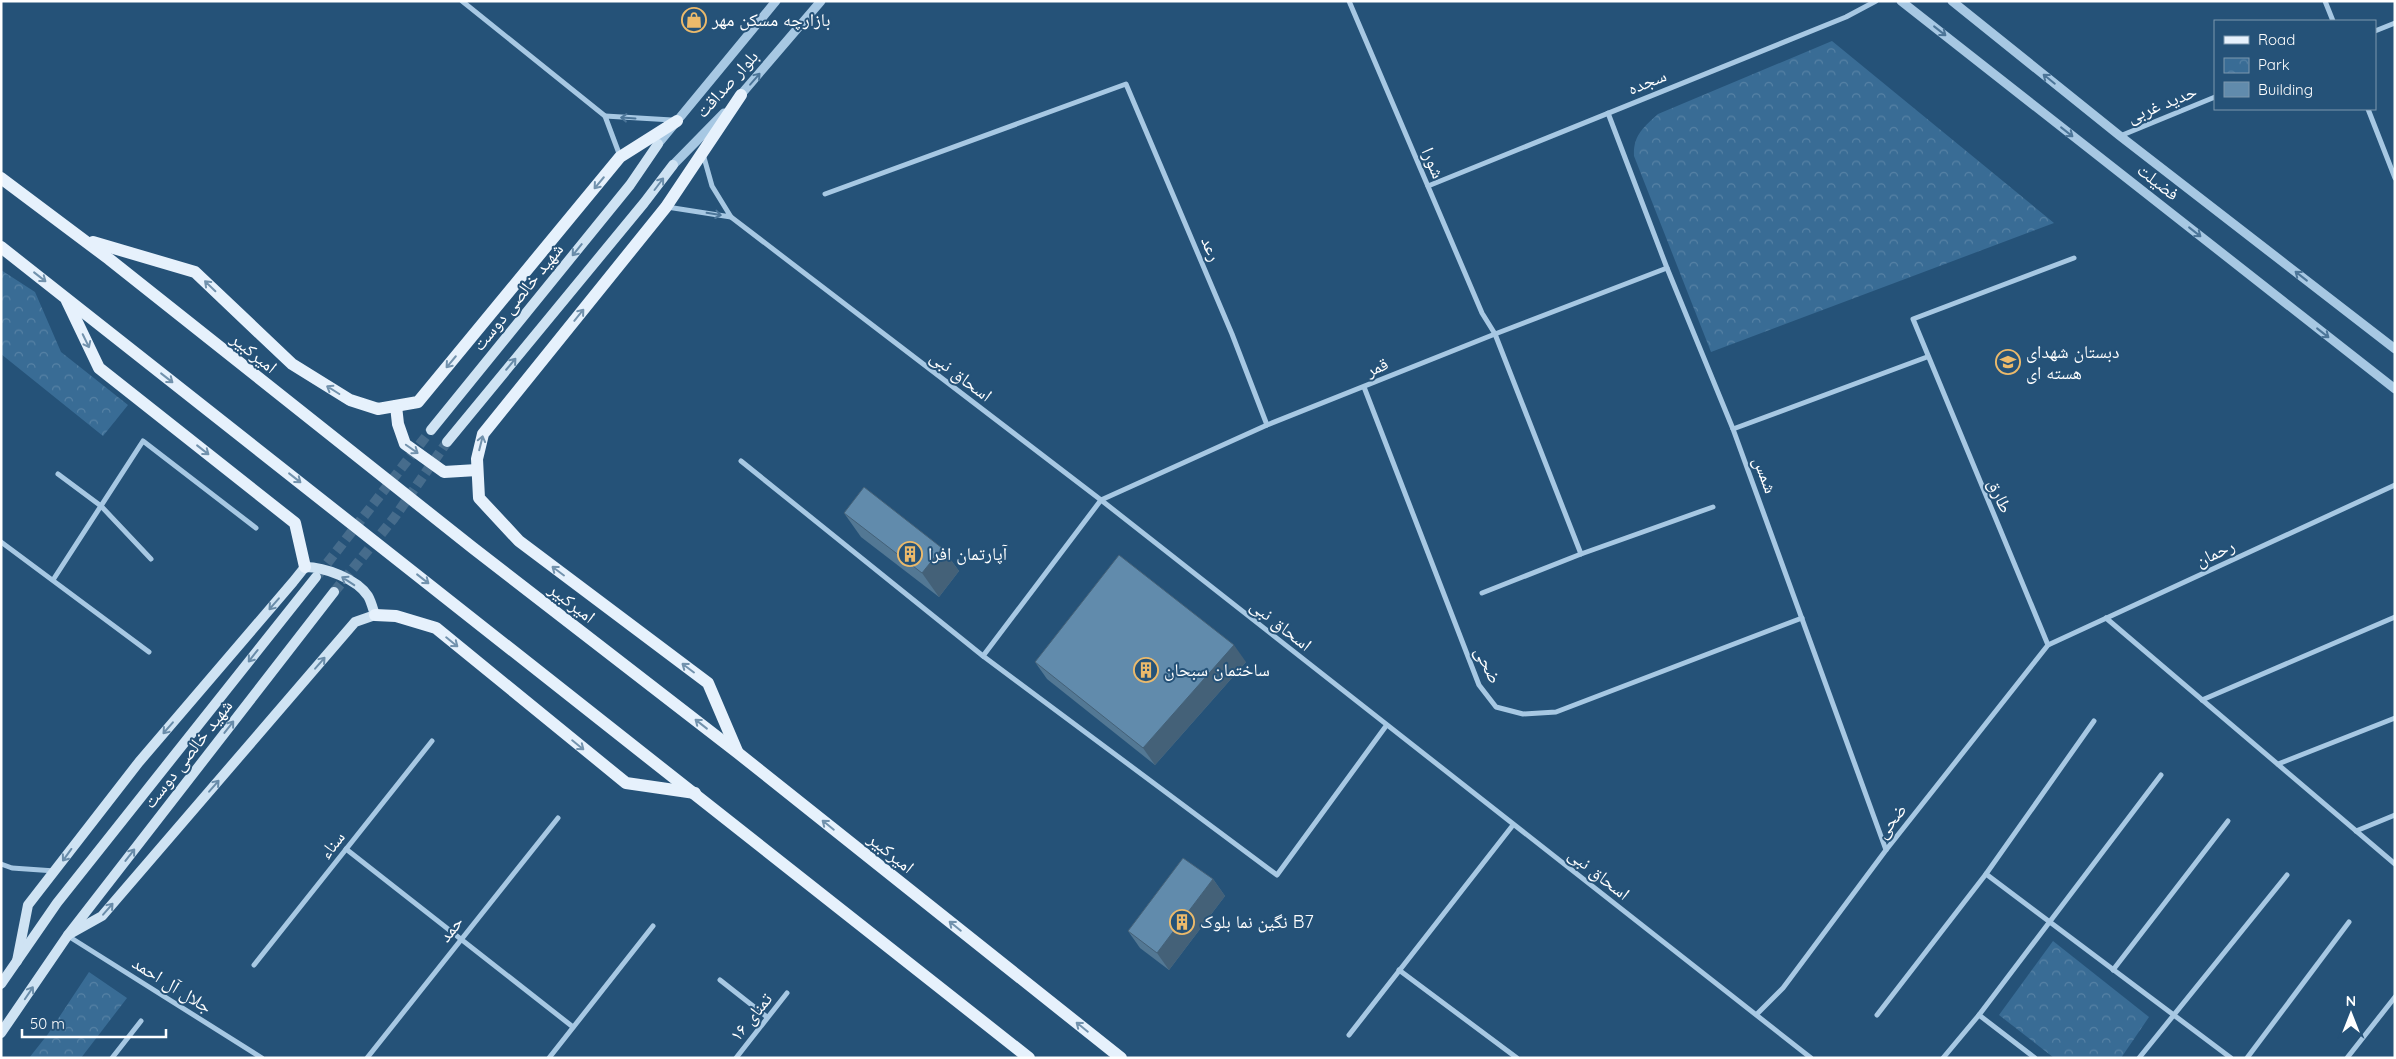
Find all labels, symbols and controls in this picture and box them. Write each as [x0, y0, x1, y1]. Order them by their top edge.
shop icon: بازارچه مسکن مهر [681, 7, 707, 33]
place label: بازارچه مسکن مهر [711, 8, 830, 31]
legend [2214, 20, 2376, 110]
one-way arrow [1933, 26, 1946, 37]
text: Road [2258, 30, 2295, 49]
street label: بلوار صداقت [690, 45, 763, 122]
text: Park [2258, 55, 2290, 74]
street label: سجده [1624, 63, 1670, 100]
one-way arrow [750, 72, 761, 85]
one-way arrow [2043, 73, 2056, 84]
street label: حدید غربی [2124, 79, 2200, 128]
text: Building [2258, 80, 2313, 99]
one-way arrow [621, 113, 637, 122]
one-way arrow [2060, 126, 2073, 137]
street label: شورا [1417, 144, 1450, 182]
street label: فضیلت [2133, 158, 2184, 205]
one-way arrow [593, 176, 604, 189]
one-way arrow [654, 177, 664, 191]
one-way arrow [706, 210, 722, 220]
one-way arrow [2188, 227, 2201, 238]
street label: رعد [1196, 233, 1227, 265]
street label: شهید خالصی دوست [467, 238, 568, 355]
one-way arrow [571, 243, 582, 256]
one-way arrow [2295, 270, 2308, 281]
one-way arrow [33, 272, 46, 283]
one-way arrow [203, 280, 216, 292]
one-way arrow [574, 309, 585, 322]
street label: امیرکبیر [226, 326, 282, 378]
one-way arrow [2316, 327, 2329, 338]
one-way arrow [82, 333, 91, 348]
place label: دبستان شهدای هسته ای [2026, 340, 2119, 384]
street label: اسحاق نبی [926, 345, 997, 406]
school or university icon: دبستان شهدای هسته ای [1995, 349, 2021, 375]
street label: قمر [1361, 352, 1391, 382]
one-way arrow [445, 355, 456, 368]
one-way arrow [506, 358, 517, 371]
one-way arrow [160, 372, 173, 383]
one-way arrow [327, 384, 341, 394]
one-way arrow [476, 436, 486, 452]
one-way arrow [405, 444, 419, 454]
one-way arrow [196, 445, 209, 456]
street label: شمس [1748, 453, 1783, 496]
one-way arrow [288, 473, 301, 484]
street label: طارق [1983, 475, 2018, 516]
street label: رحمان [2191, 533, 2238, 572]
building icon: آپارتمان افرا [897, 541, 923, 567]
place label: آپارتمان افرا [928, 542, 1007, 565]
one-way arrow [552, 565, 565, 576]
one-way arrow [416, 573, 429, 584]
one-way arrow [341, 575, 355, 586]
street label: امیرکبیر [544, 577, 600, 628]
street label: اسحاق نبی [1246, 593, 1317, 656]
one-way arrow [268, 598, 279, 611]
one-way arrow [445, 636, 458, 647]
street label: ضحی [1470, 642, 1507, 687]
one-way arrow [248, 650, 259, 663]
one-way arrow [314, 656, 326, 669]
building icon: ساختمان سبحان [1133, 657, 1159, 683]
place label: ساختمان سبحان [1164, 658, 1270, 681]
one-way arrow [681, 663, 695, 673]
street label: شهید خالصی دوست [138, 695, 237, 813]
one-way arrow [694, 719, 707, 730]
one-way arrow [162, 721, 173, 734]
one-way arrow [224, 721, 235, 734]
one-way arrow [571, 739, 584, 750]
one-way arrow [208, 779, 220, 792]
street label: ضحی [1870, 798, 1912, 843]
one-way arrow [821, 820, 835, 830]
street label: سناء [313, 826, 350, 863]
street label: امیرکبیر [863, 826, 919, 878]
street label: اسحاق نبی [1564, 842, 1635, 905]
one-way arrow [62, 848, 72, 862]
one-way arrow [124, 849, 135, 862]
one-way arrow [102, 903, 113, 916]
building icon: نگین نما بلوک B7 [1169, 909, 1195, 935]
place label: نگین نما بلوک B7 [1200, 910, 1314, 933]
street label: حمد [433, 911, 468, 947]
one-way arrow [949, 921, 962, 932]
street label: جلال آل احمد [128, 951, 216, 1018]
one-way arrow [24, 986, 34, 1000]
street label: تمنای ۱۶ [724, 988, 777, 1046]
north arrow [2326, 989, 2376, 1039]
text: N [2346, 992, 2356, 1010]
scale bar [22, 1006, 166, 1038]
text: 50 m [30, 1014, 65, 1033]
one-way arrow [1076, 1022, 1089, 1033]

